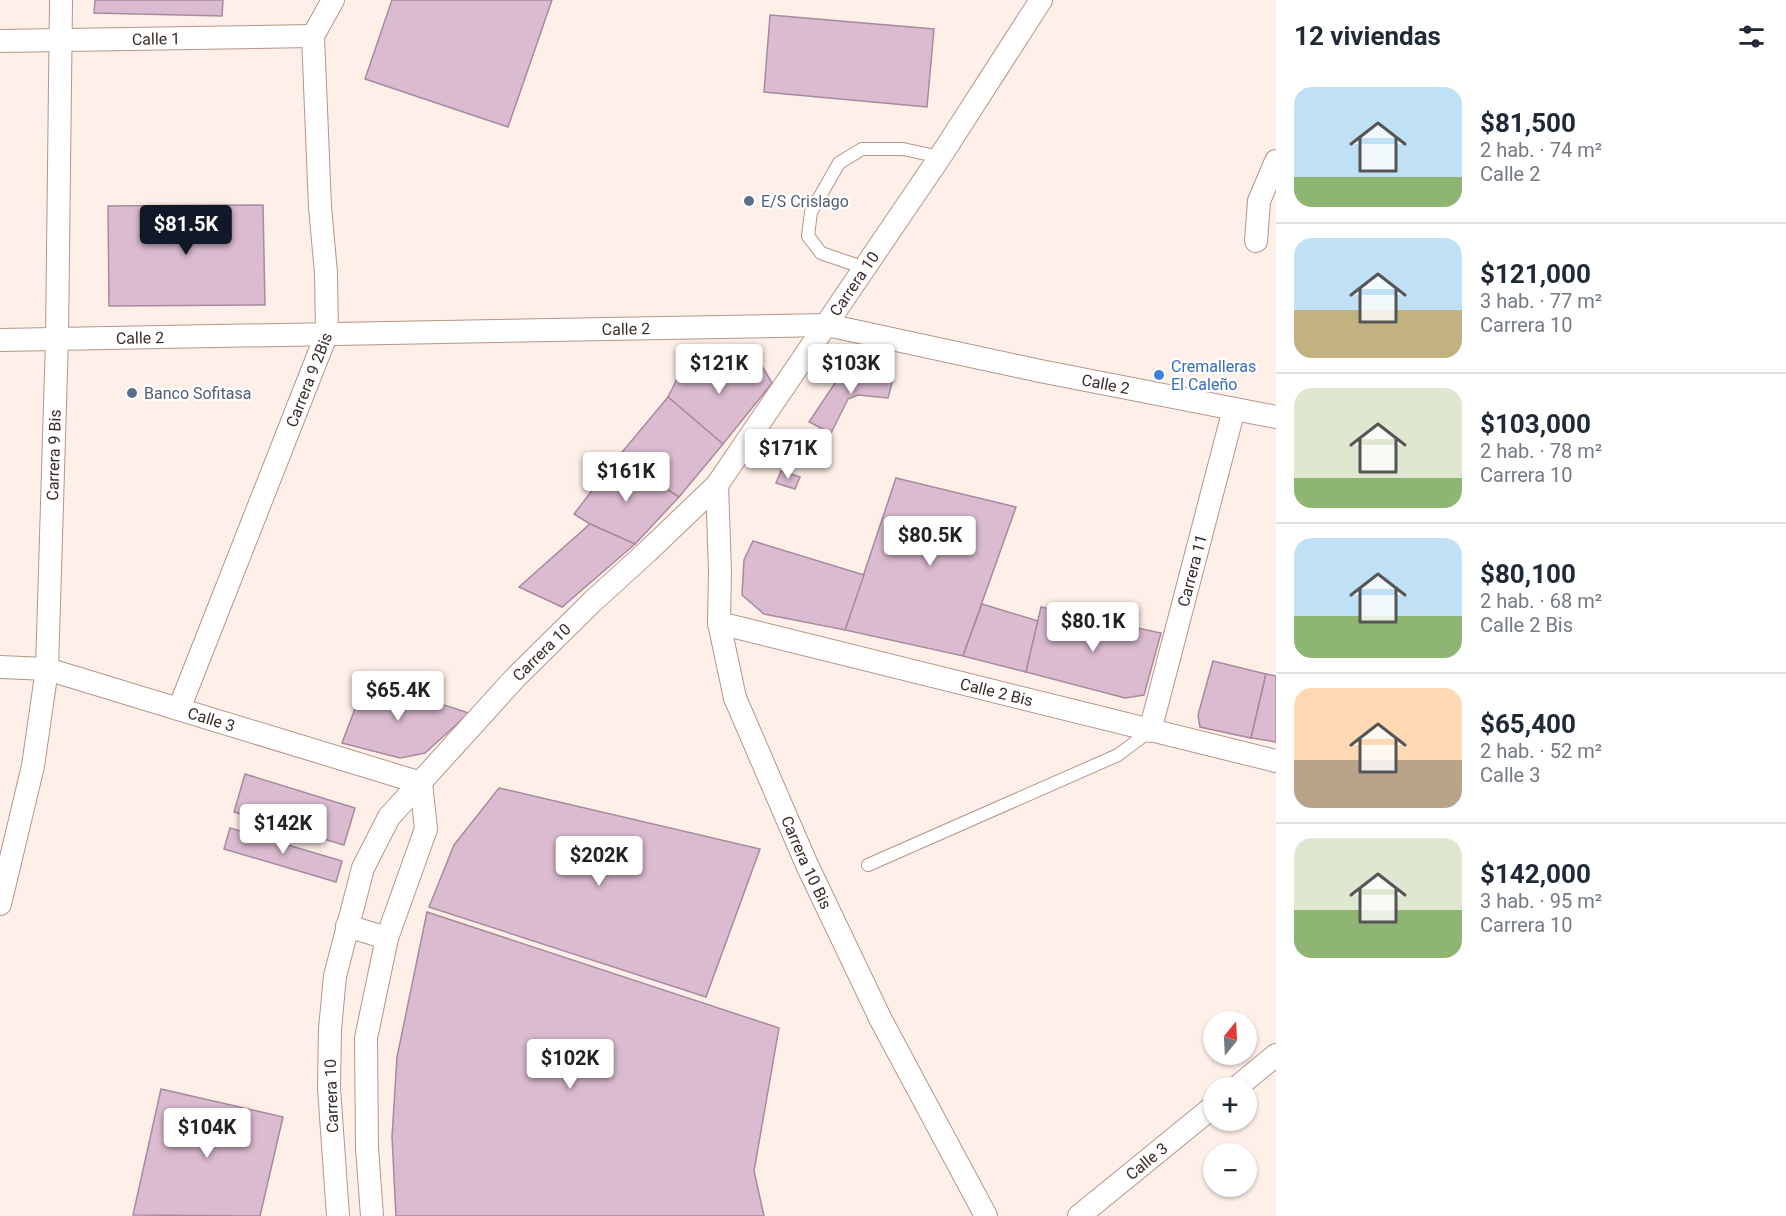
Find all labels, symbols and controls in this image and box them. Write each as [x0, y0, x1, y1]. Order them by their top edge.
icon: filters [1735, 20, 1768, 53]
text: 12 viviendas [1294, 21, 1441, 51]
street label: Calle 1 [132, 29, 180, 49]
text: $81,500 [1480, 108, 1576, 138]
icon: home [1342, 111, 1414, 183]
text: 2 hab. · 74 m² [1480, 138, 1602, 162]
text: Calle 2 [1480, 162, 1540, 186]
place label: E/S Crislago [761, 192, 849, 211]
marker: E/S Crislago [742, 194, 756, 208]
pin: $81.5K [137, 205, 235, 256]
text: $81.5K [154, 212, 218, 236]
street label: Carrera 10 [826, 248, 883, 320]
text: $121,000 [1480, 259, 1591, 289]
icon: home [1342, 262, 1414, 334]
text: 3 hab. · 77 m² [1480, 289, 1602, 313]
text: Carrera 10 [1480, 313, 1573, 337]
street label: Calle 2 [602, 319, 650, 339]
street label: Calle 2 [116, 328, 164, 348]
street label: Carrera 9 2Bis [282, 330, 336, 430]
pin: $121K [677, 344, 761, 395]
pin: $103K [809, 344, 893, 395]
text: $121K [690, 351, 748, 375]
text: $103K [822, 351, 880, 375]
place label: Cremalleras El Caleño [1171, 357, 1256, 394]
marker: Cremalleras El Caleño [1152, 368, 1166, 382]
street label: Calle 2 [1080, 370, 1131, 398]
place label: Banco Sofitasa [144, 384, 251, 403]
marker: Banco Sofitasa [125, 386, 139, 400]
street label: Carrera 9 Bis [43, 409, 65, 501]
text: $103,000 [1480, 409, 1591, 439]
icon: home [1342, 412, 1414, 484]
pin: $171K [746, 429, 830, 480]
text: $171K [759, 436, 817, 460]
text: 2 hab. · 78 m² [1480, 439, 1602, 463]
pin: $161K [584, 452, 668, 503]
text: $161K [597, 459, 655, 483]
text: Carrera 10 [1480, 463, 1573, 487]
pin: $80.5K [881, 516, 979, 567]
text: $80.5K [898, 523, 962, 547]
street label: Carrera 11 [1174, 532, 1211, 609]
text: $80,100 [1480, 559, 1576, 589]
icon: home [1342, 562, 1414, 634]
text: 2 hab. · 68 m² [1480, 589, 1602, 613]
pin: $80.1K [1044, 602, 1142, 653]
text: $80.1K [1061, 609, 1125, 633]
text: Calle 2 Bis [1480, 613, 1573, 637]
street label: Carrera 10 [509, 620, 575, 685]
pin: $65.4K [349, 671, 447, 722]
street label: Calle 2 Bis [958, 674, 1035, 710]
text: $65.4K [366, 678, 430, 702]
street label: Calle 3 [185, 703, 237, 736]
text: $65,400 [1480, 709, 1576, 739]
icon: home [1342, 712, 1414, 784]
text: 2 hab. · 52 m² [1480, 739, 1602, 763]
text: Calle 3 [1480, 763, 1540, 787]
pin: $142K [241, 804, 325, 855]
text: $142K [254, 811, 312, 835]
street label: Carrera 10 Bis [777, 813, 836, 912]
pin: $202K [557, 836, 641, 887]
text: $202K [570, 843, 628, 867]
text: $142,000 [1480, 859, 1591, 889]
icon: home [1342, 862, 1414, 934]
text: 3 hab. · 95 m² [1480, 889, 1602, 913]
text: Carrera 10 [1480, 913, 1573, 937]
north arrow [1203, 1011, 1257, 1065]
map controls [1203, 1011, 1257, 1197]
pin: $102K [528, 1039, 612, 1090]
text: $102K [541, 1046, 599, 1070]
street label: Carrera 10 [321, 1059, 342, 1133]
button: + [1203, 1077, 1257, 1131]
pin: $104K [165, 1108, 249, 1159]
text: $104K [178, 1115, 236, 1139]
street label: Calle 3 [1122, 1139, 1172, 1184]
button: − [1203, 1143, 1257, 1197]

